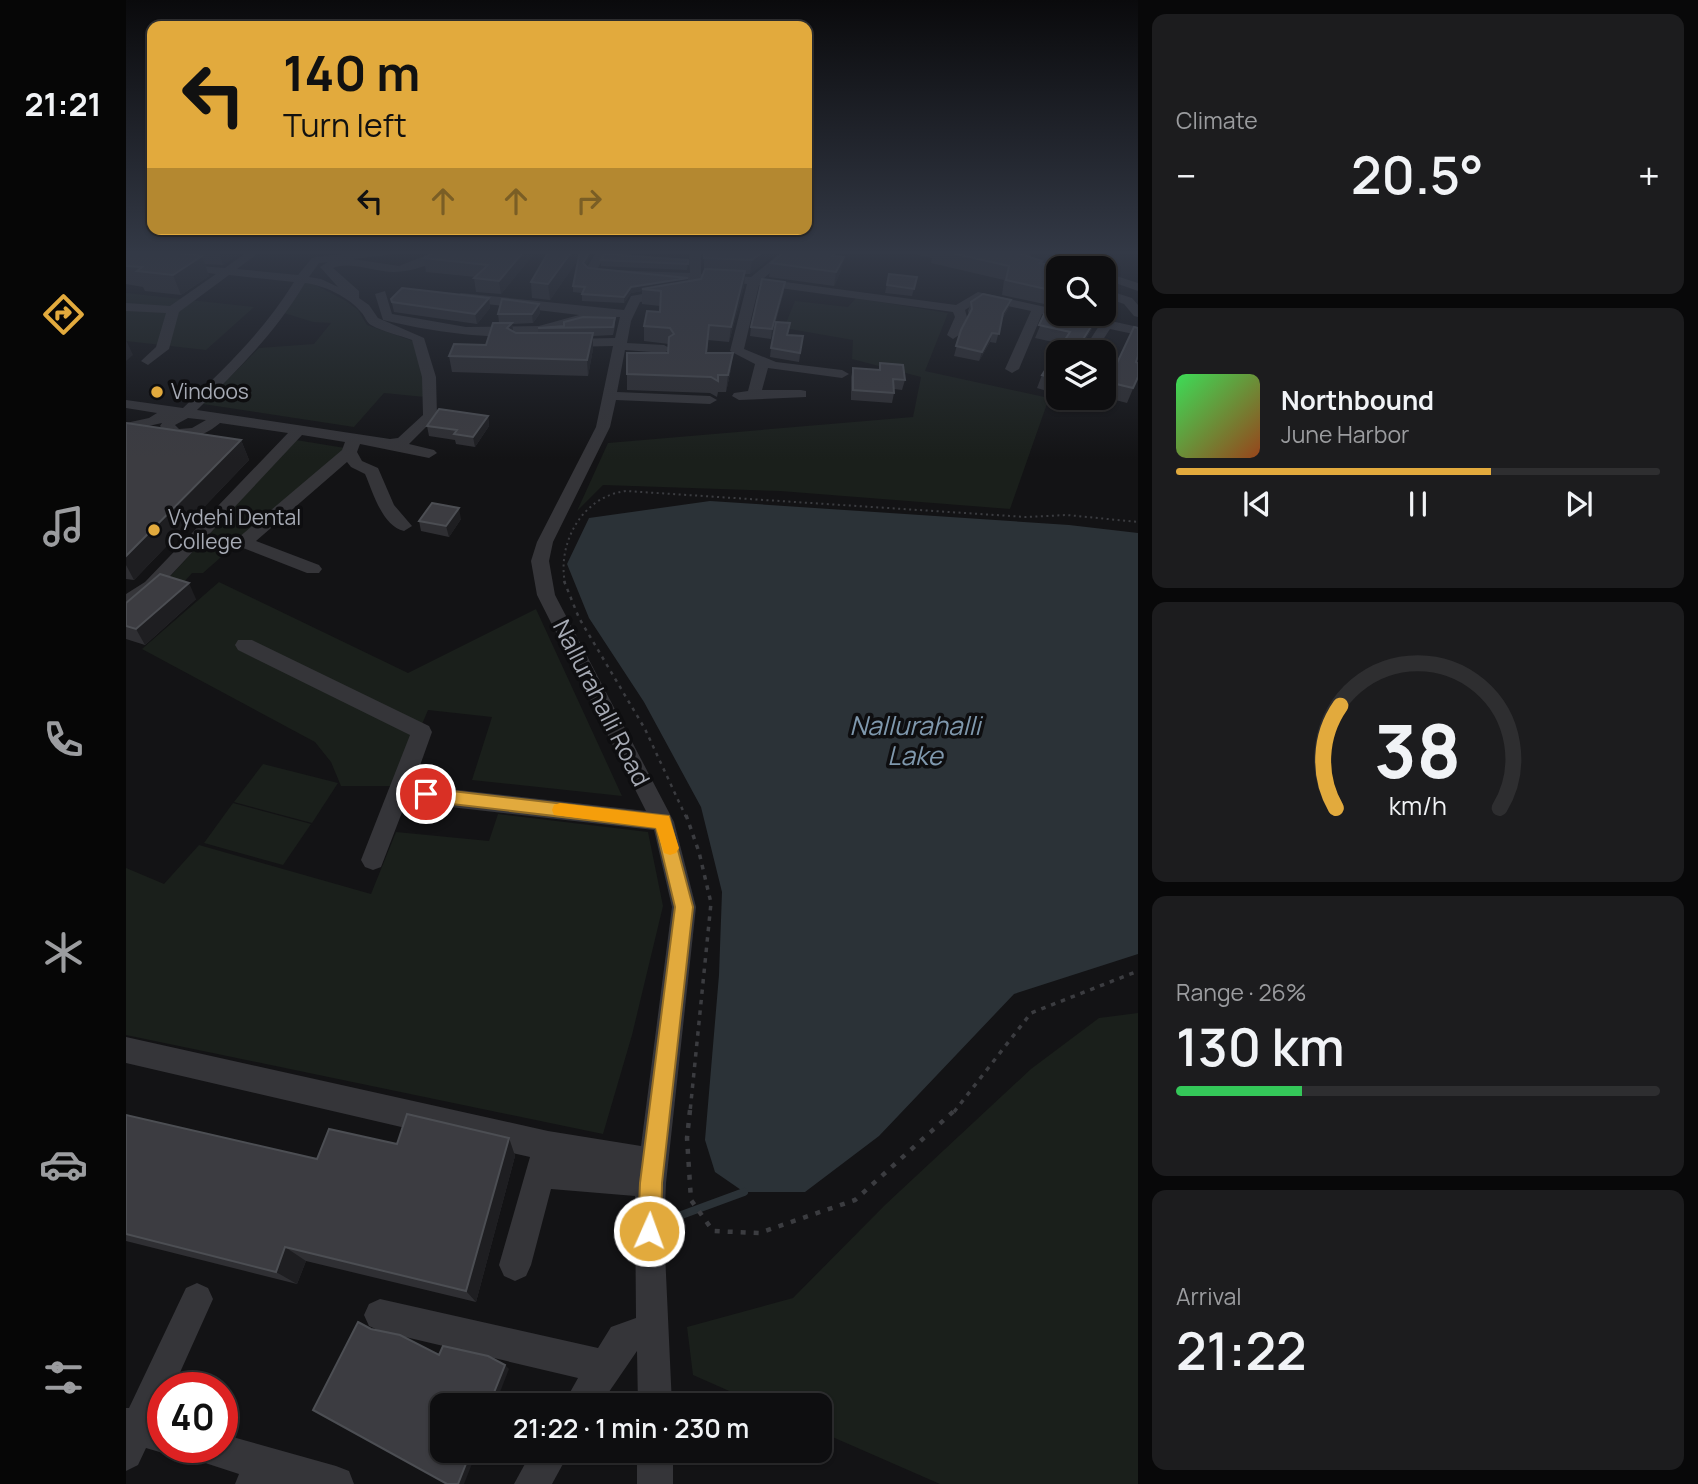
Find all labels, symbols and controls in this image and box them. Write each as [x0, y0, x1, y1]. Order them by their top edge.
text: 140 m [283, 39, 420, 106]
icon: left [168, 49, 259, 140]
text: 21:21 [24, 82, 102, 126]
text: Turn left [283, 103, 407, 147]
text: Climate [1176, 104, 1258, 136]
text: 20.5° [1351, 139, 1484, 210]
text: − [1176, 149, 1197, 201]
text: + [1638, 149, 1660, 201]
icon: left [351, 182, 389, 220]
icon: ahead [424, 182, 462, 220]
icon: ahead [497, 182, 535, 220]
icon: right [570, 182, 608, 220]
map controls [1046, 256, 1116, 410]
button: search [1046, 256, 1116, 326]
icon: directions [39, 290, 88, 339]
button: layers [1046, 340, 1116, 410]
place label: Vindoos [171, 377, 249, 405]
text: Northbound [1281, 382, 1434, 418]
marker: Vindoos [149, 384, 165, 400]
text: June Harbor [1281, 418, 1409, 450]
icon: previous [1238, 485, 1276, 523]
icon: pause [1399, 485, 1437, 523]
icon: next [1560, 485, 1598, 523]
icon: music [39, 502, 88, 551]
place label: Vydehi Dental College [168, 503, 301, 555]
marker: Vydehi Dental College [146, 522, 162, 538]
street label: Nallurahalli Road [546, 613, 659, 791]
text: 38 [1375, 700, 1461, 800]
water label: Nallurahalli Lake [849, 707, 984, 773]
icon: phone [39, 715, 88, 764]
pin [396, 764, 456, 824]
icon: arrive [407, 775, 445, 813]
text: km/h [1389, 788, 1447, 823]
icon: climate [39, 928, 88, 977]
text: Range · 26% [1176, 976, 1307, 1008]
text: 130 km [1176, 1011, 1345, 1082]
icon: car [39, 1140, 88, 1189]
position arrow [612, 1194, 686, 1268]
text: Arrival [1176, 1280, 1242, 1312]
text: 21:22 [1176, 1315, 1307, 1386]
icon: filters [39, 1353, 88, 1402]
speed limit sign: 40 [147, 1372, 238, 1463]
text: 21:22 · 1 min · 230 m [513, 1410, 749, 1446]

